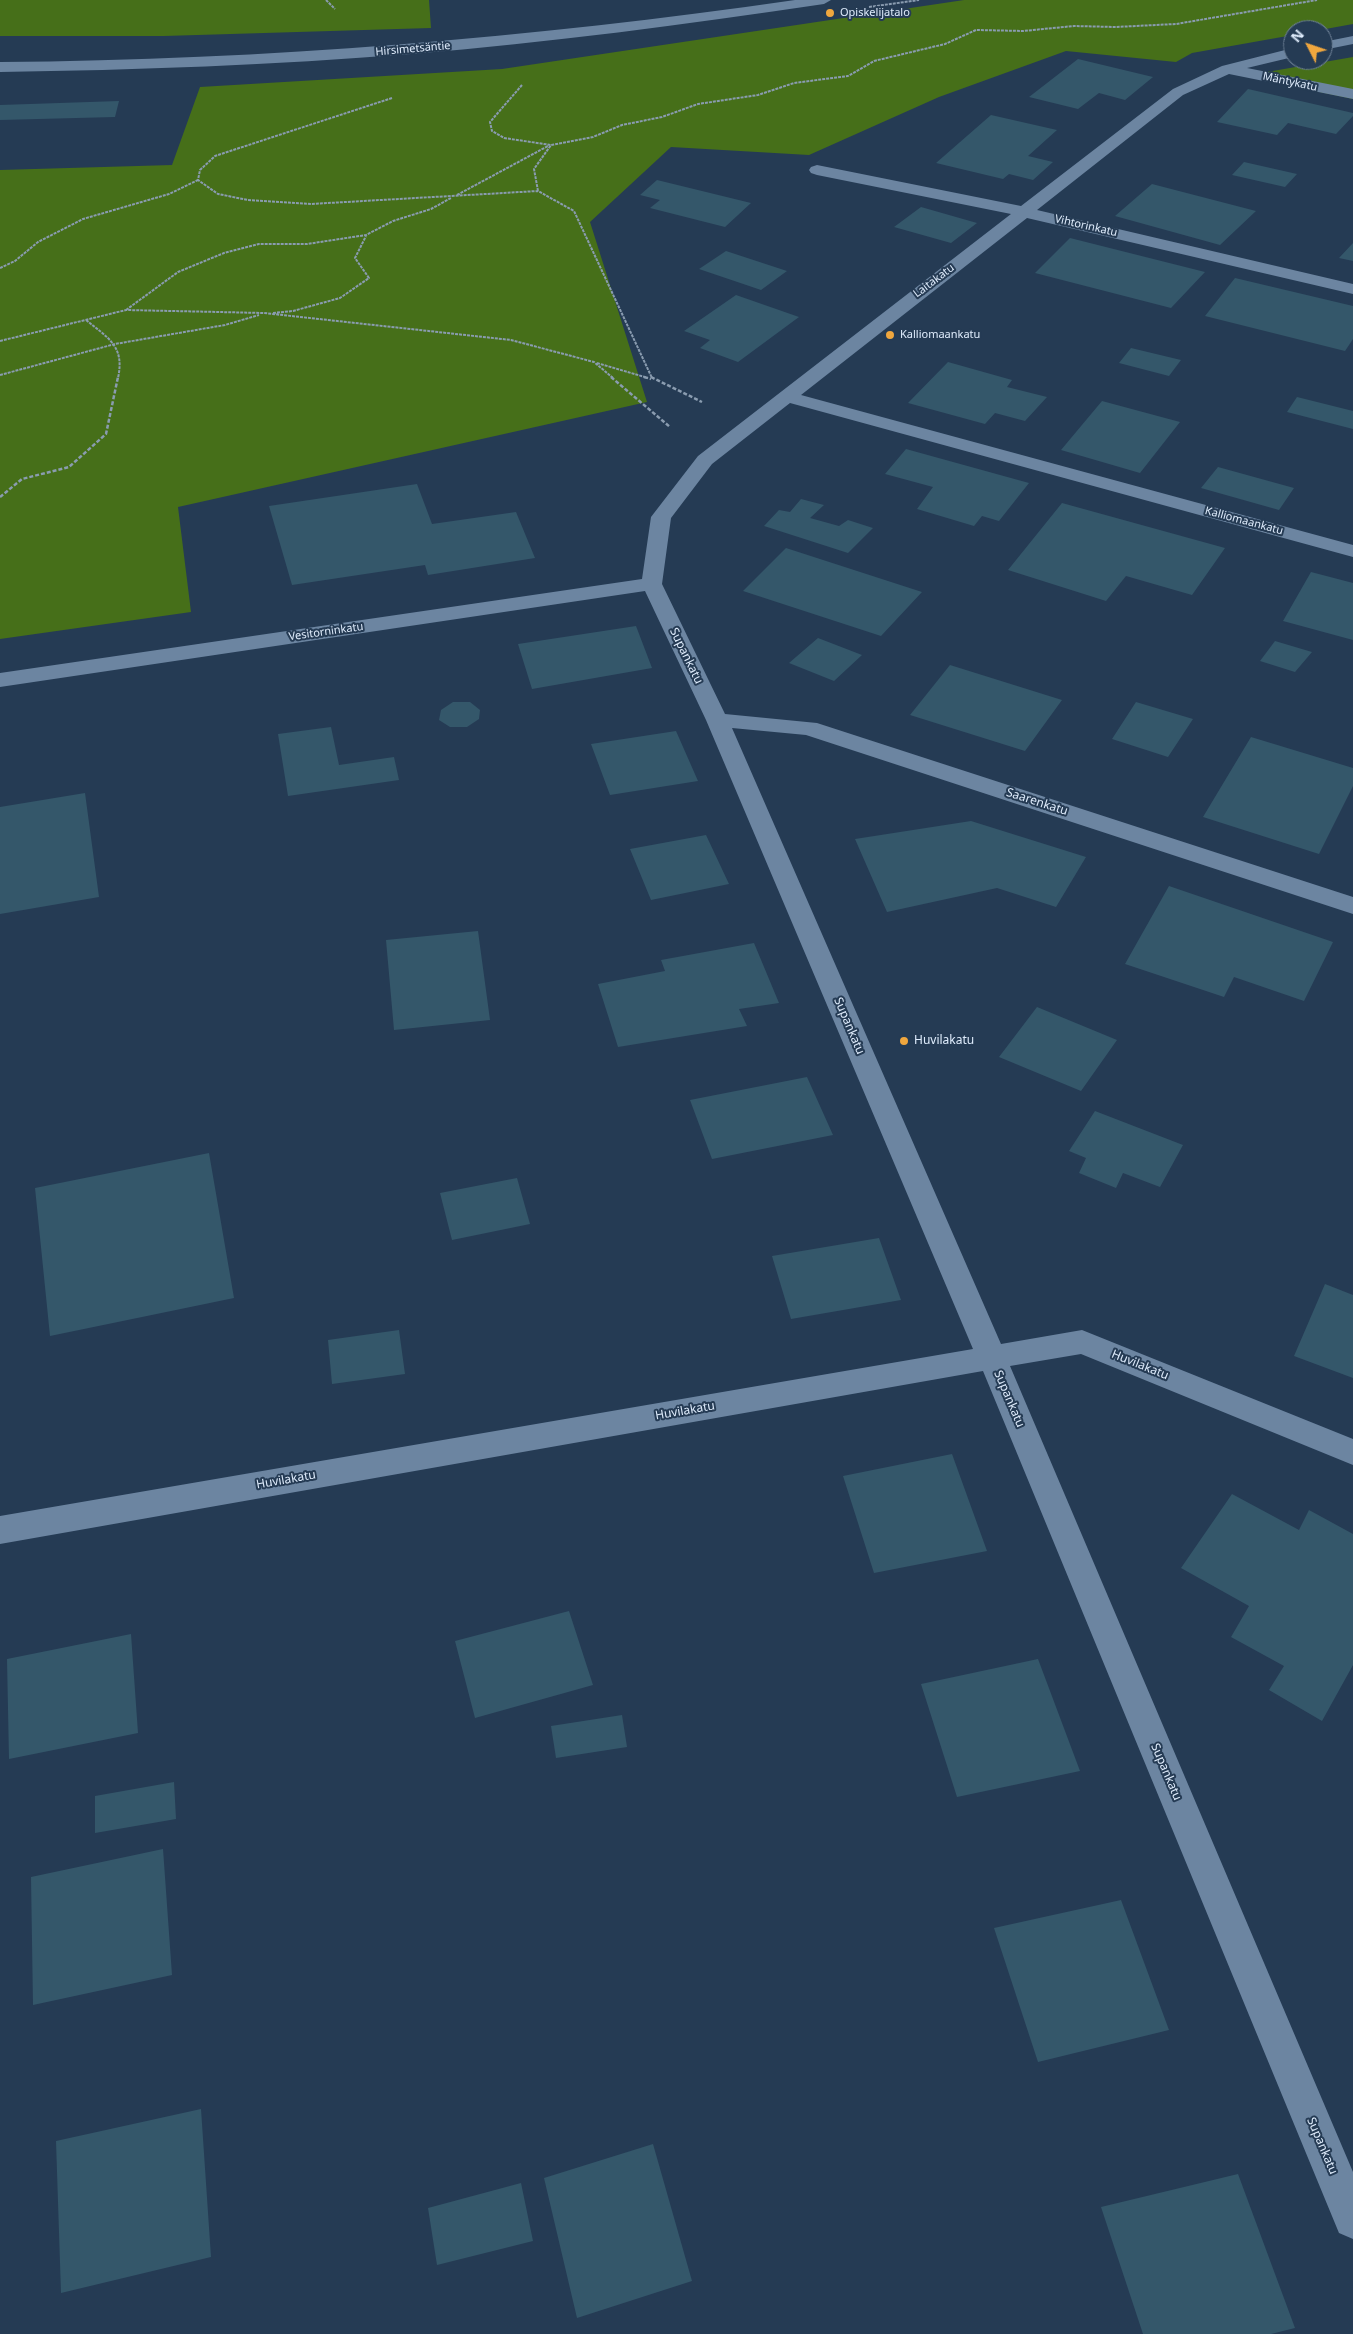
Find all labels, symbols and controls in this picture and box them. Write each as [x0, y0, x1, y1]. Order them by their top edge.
place label: Opiskelijatalo [840, 6, 910, 20]
marker: Opiskelijatalo [824, 7, 836, 19]
north arrow [1283, 20, 1333, 70]
text: N [1286, 25, 1308, 46]
street label: Hirsimetsäntie [375, 39, 451, 59]
street label: Mäntykatu [1262, 70, 1318, 94]
street label: Vihtorinkatu [1053, 212, 1119, 240]
street label: Laitakatu [911, 261, 957, 301]
place label: Kalliomaankatu [900, 328, 980, 342]
marker: Kalliomaankatu [884, 329, 896, 341]
street label: Kalliomaankatu [1203, 504, 1285, 538]
street label: Vesitorninkatu [288, 620, 364, 644]
street label: Supankatu [666, 626, 706, 686]
street label: Saarenkatu [1004, 785, 1070, 819]
street label: Supankatu [831, 995, 867, 1057]
place label: Huvilakatu [914, 1034, 974, 1048]
marker: Huvilakatu [898, 1035, 910, 1047]
street label: Huvilakatu [1109, 1347, 1171, 1383]
street label: Supankatu [991, 1368, 1027, 1430]
street label: Huvilakatu [654, 1399, 716, 1423]
street label: Huvilakatu [255, 1468, 317, 1492]
street label: Supankatu [1148, 1741, 1184, 1803]
street label: Supankatu [1304, 2115, 1340, 2177]

